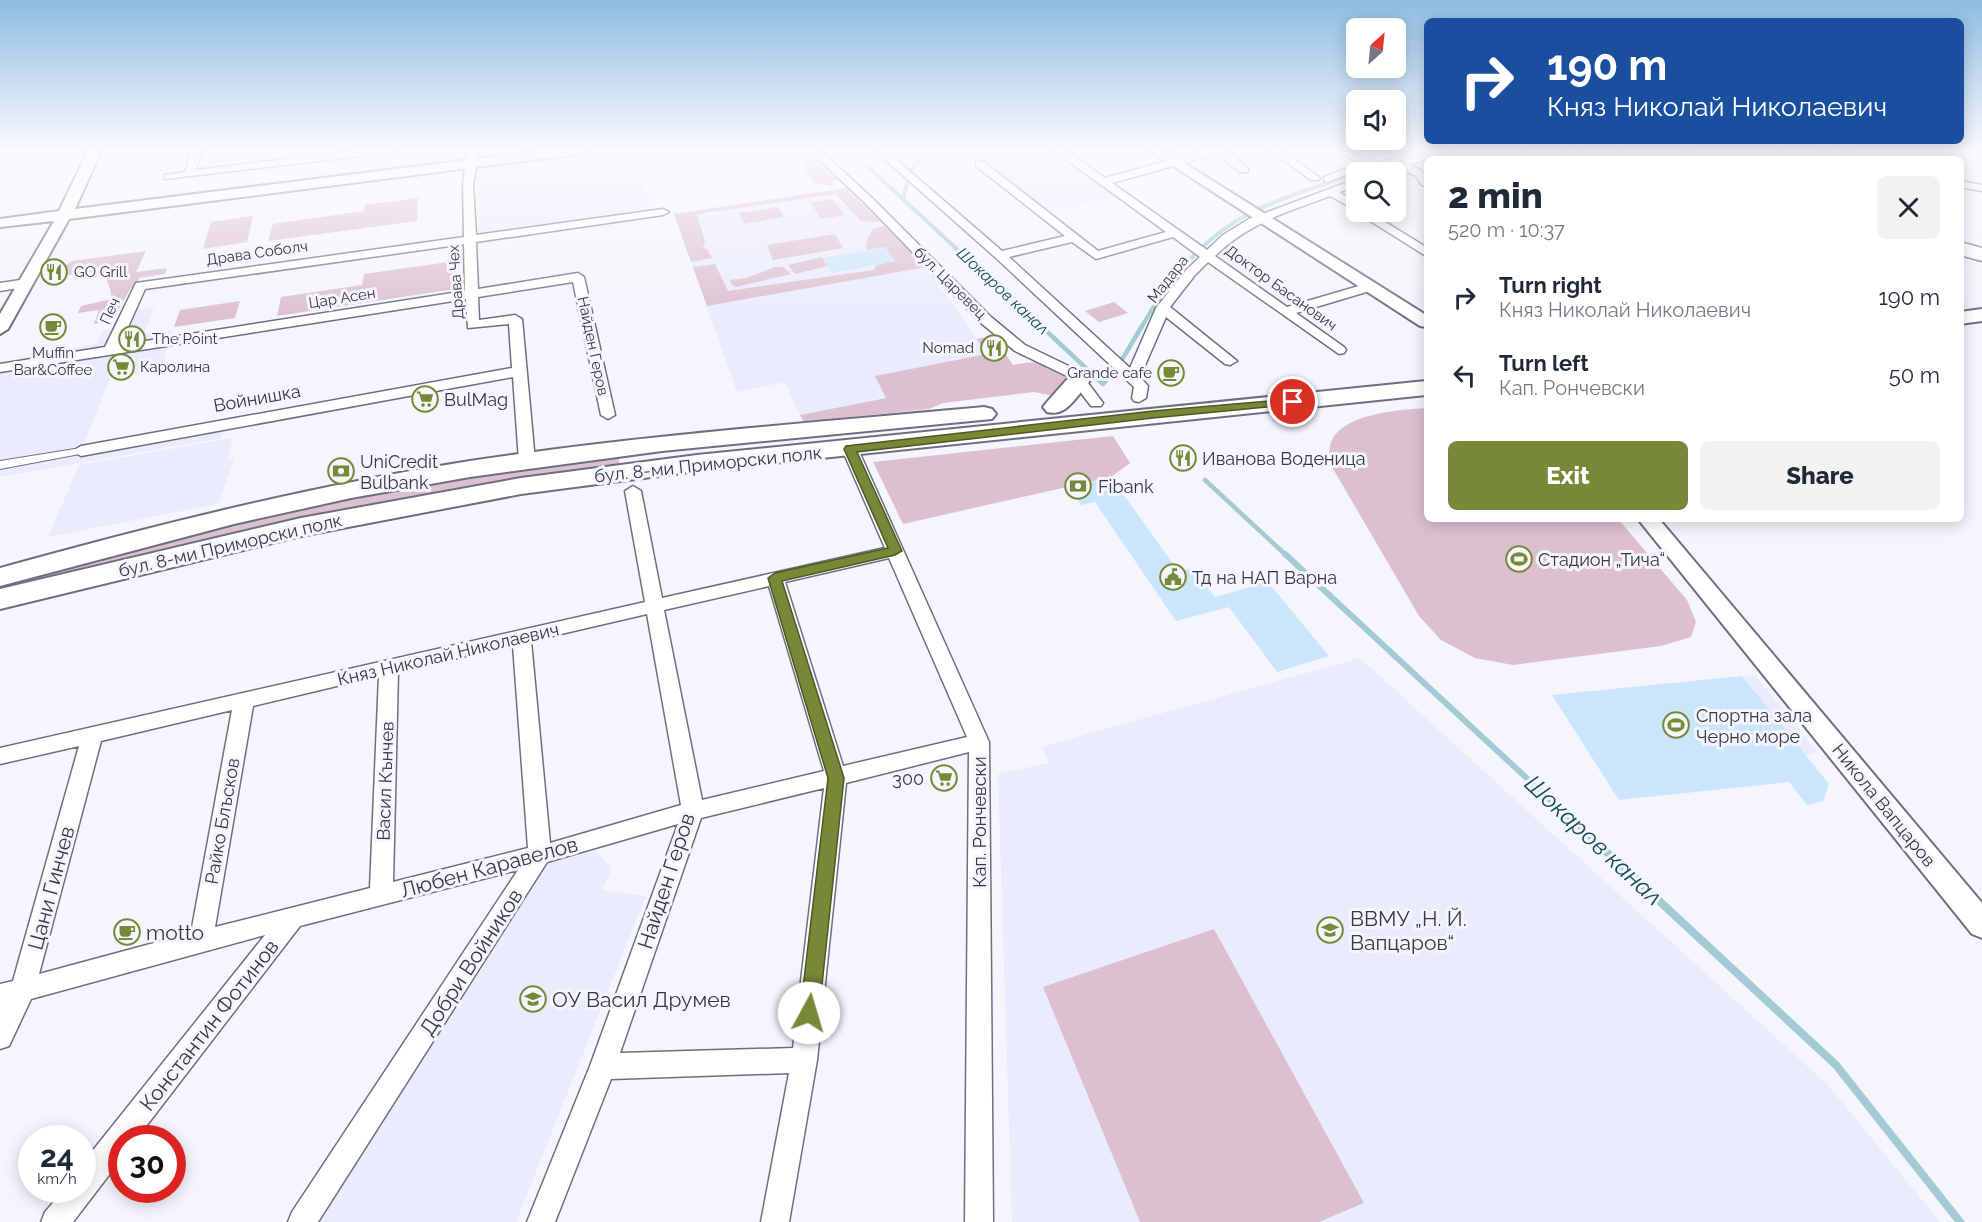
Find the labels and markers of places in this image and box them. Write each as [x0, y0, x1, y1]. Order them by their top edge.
restaurant icon: GO Grill [39, 257, 69, 287]
place label: GO Grill [74, 263, 128, 281]
cafe icon: Muffin Bar&Coffee [38, 312, 68, 342]
restaurant icon: The Point [117, 324, 147, 354]
place label: The Point [152, 330, 218, 348]
restaurant icon: Nomad [979, 333, 1009, 363]
place label: Nomad [922, 339, 974, 357]
place label: Muffin Bar&Coffee [14, 344, 93, 379]
supermarket icon: Каролина [106, 352, 136, 382]
place label: Каролина [140, 358, 210, 376]
cafe icon: Grande cafe [1156, 358, 1186, 388]
place label: Grande cafe [1067, 364, 1152, 382]
pin [1267, 376, 1318, 427]
supermarket icon: BulMag [410, 384, 440, 414]
place label: BulMag [444, 389, 508, 410]
restaurant icon: Иванова Воденица [1168, 443, 1198, 473]
place label: Иванова Воденица [1202, 448, 1365, 469]
place label: UniCredit Bulbank [360, 451, 438, 493]
bank icon: UniCredit Bulbank [326, 456, 356, 486]
bank icon: Fibank [1063, 471, 1093, 501]
place label: Fibank [1098, 476, 1154, 497]
sports icon: Стадион „Тича“ [1504, 544, 1534, 574]
place label: Стадион „Тича“ [1538, 549, 1665, 570]
public building icon: Тд на НАП Варна [1158, 562, 1188, 592]
place label: Тд на НАП Варна [1192, 567, 1337, 588]
place label: Спортна зала Черно море [1696, 705, 1812, 747]
sports icon: Спортна зала Черно море [1661, 710, 1691, 740]
supermarket icon: 300 [929, 763, 959, 793]
place label: 300 [892, 768, 924, 789]
place label: ВВМУ „Н. Й. Вапцаров“ [1350, 906, 1467, 955]
school or university icon: ВВМУ „Н. Й. Вапцаров“ [1315, 915, 1345, 945]
cafe icon: motto [112, 917, 142, 947]
place label: motto [146, 920, 204, 945]
school or university icon: ОУ Васил Друмев [518, 984, 548, 1014]
place label: ОУ Васил Друмев [552, 987, 731, 1012]

